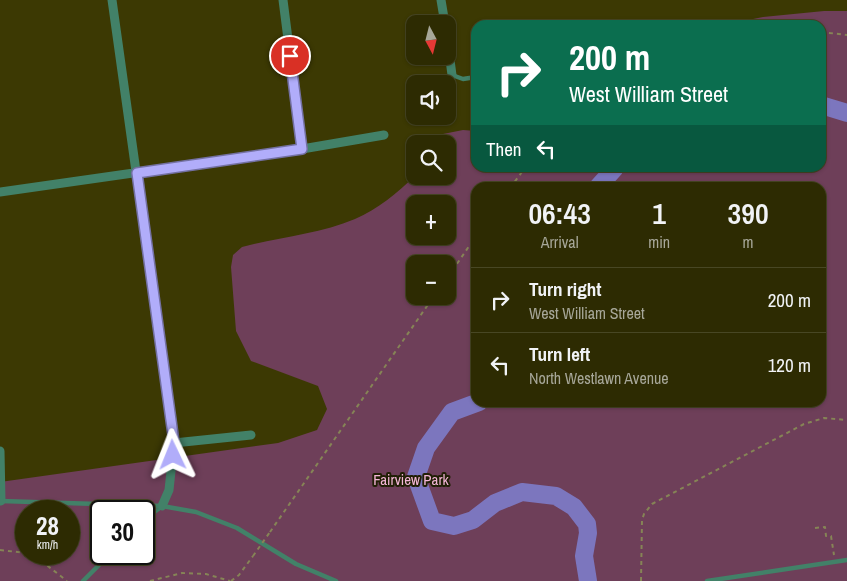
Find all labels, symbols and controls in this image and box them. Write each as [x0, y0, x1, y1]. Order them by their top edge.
north arrow [406, 15, 456, 65]
map controls [406, 15, 456, 305]
text: 200 m [569, 34, 650, 81]
pin [269, 35, 311, 77]
icon: right [486, 40, 551, 105]
icon: arrive [276, 42, 304, 70]
button: sound [406, 75, 456, 125]
text: West William Street [569, 79, 728, 109]
button: search [406, 135, 456, 185]
icon: left [532, 135, 560, 163]
text: Then [486, 136, 522, 162]
text: 06:43 [528, 193, 591, 233]
text: 1 [652, 193, 666, 233]
text: 390 [728, 193, 769, 233]
button: + [406, 195, 456, 245]
text: Arrival [541, 231, 579, 253]
text: min [648, 231, 670, 253]
text: m [743, 231, 754, 253]
button: − [406, 255, 456, 305]
text: Turn right [529, 276, 601, 302]
icon: right [486, 286, 514, 314]
text: 200 m [768, 287, 811, 313]
text: West William Street [529, 302, 645, 324]
text: Turn left [529, 341, 590, 367]
icon: left [486, 351, 514, 379]
text: 120 m [768, 352, 811, 378]
text: North Westlawn Avenue [529, 367, 669, 389]
position arrow [146, 428, 198, 480]
park label: Fairview Park [373, 469, 449, 490]
speed limit sign: 30 [90, 500, 155, 565]
text: 28 [36, 509, 59, 543]
text: km/h [37, 537, 58, 553]

